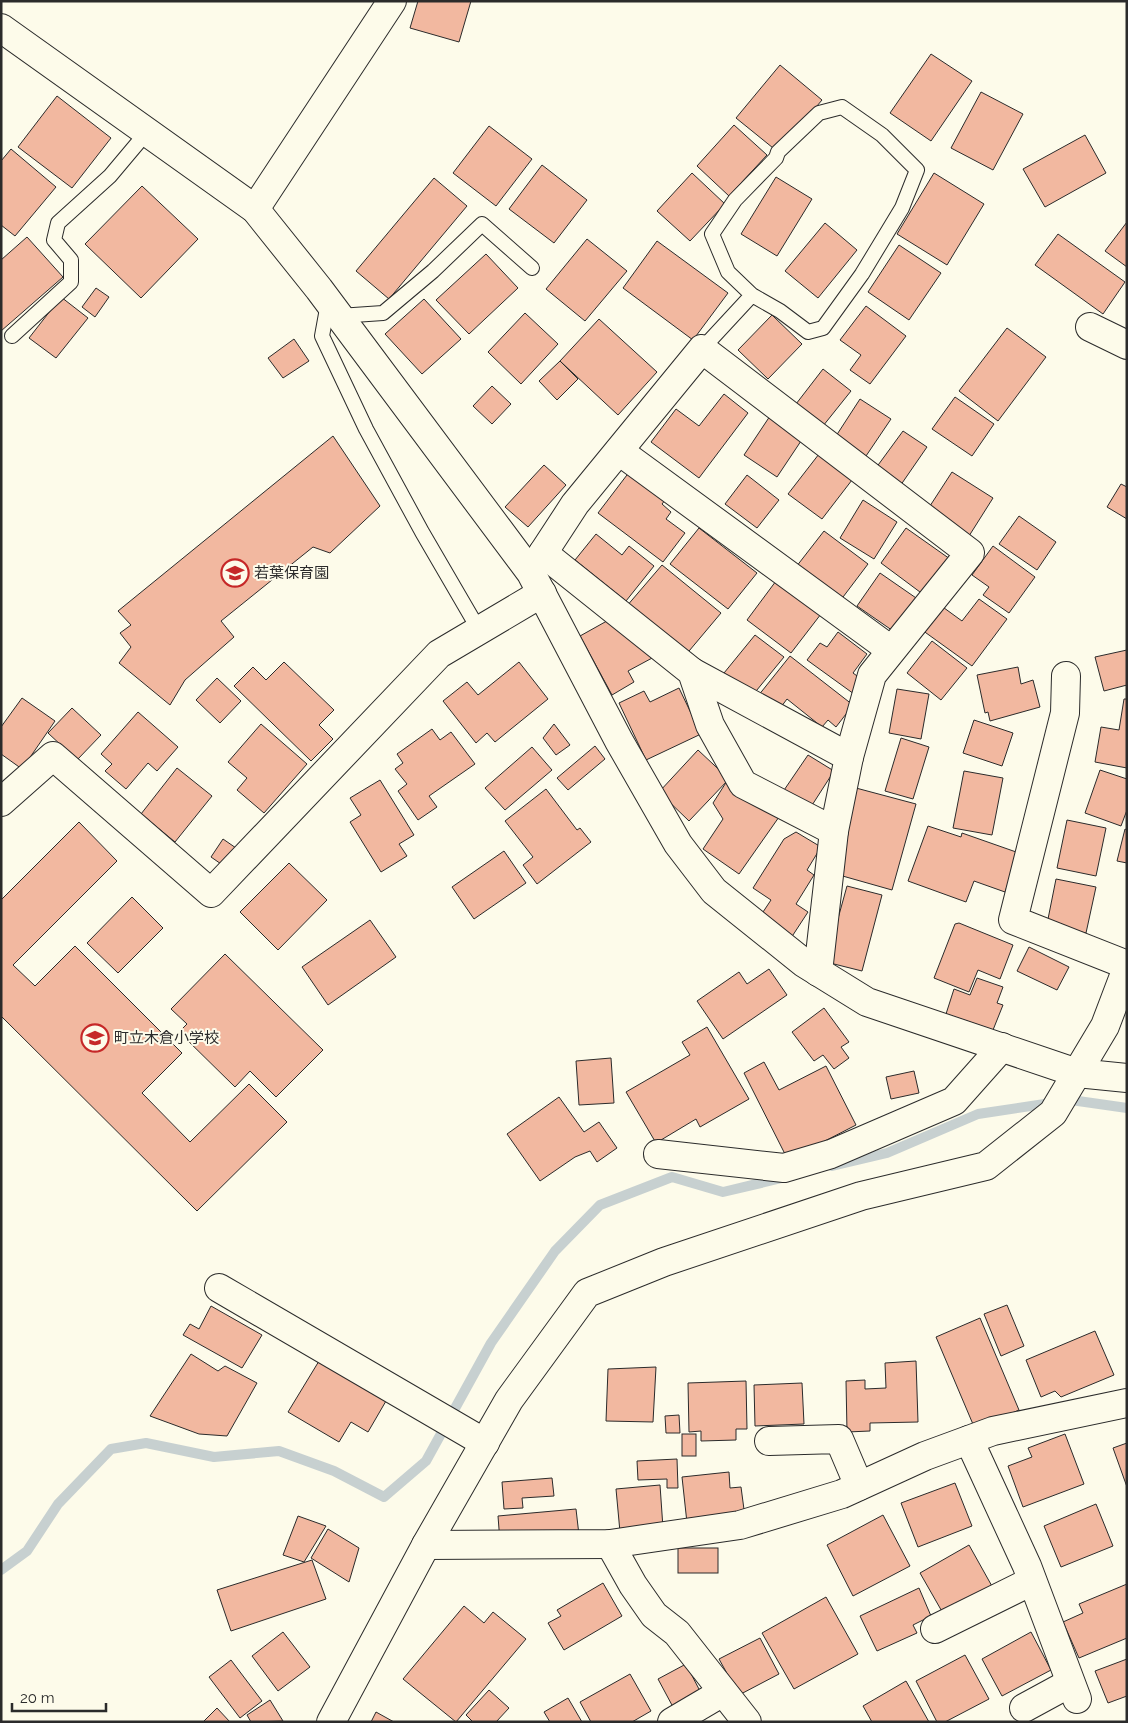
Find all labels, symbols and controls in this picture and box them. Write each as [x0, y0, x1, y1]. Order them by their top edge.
school or university icon: 若葉保育園 [220, 558, 250, 588]
place label: 若葉保育園 [254, 564, 329, 582]
school or university icon: 町立木倉小学校 [80, 1023, 110, 1053]
place label: 町立木倉小学校 [114, 1029, 219, 1047]
scale bar [12, 1680, 106, 1712]
text: 20 m [20, 1689, 55, 1707]

